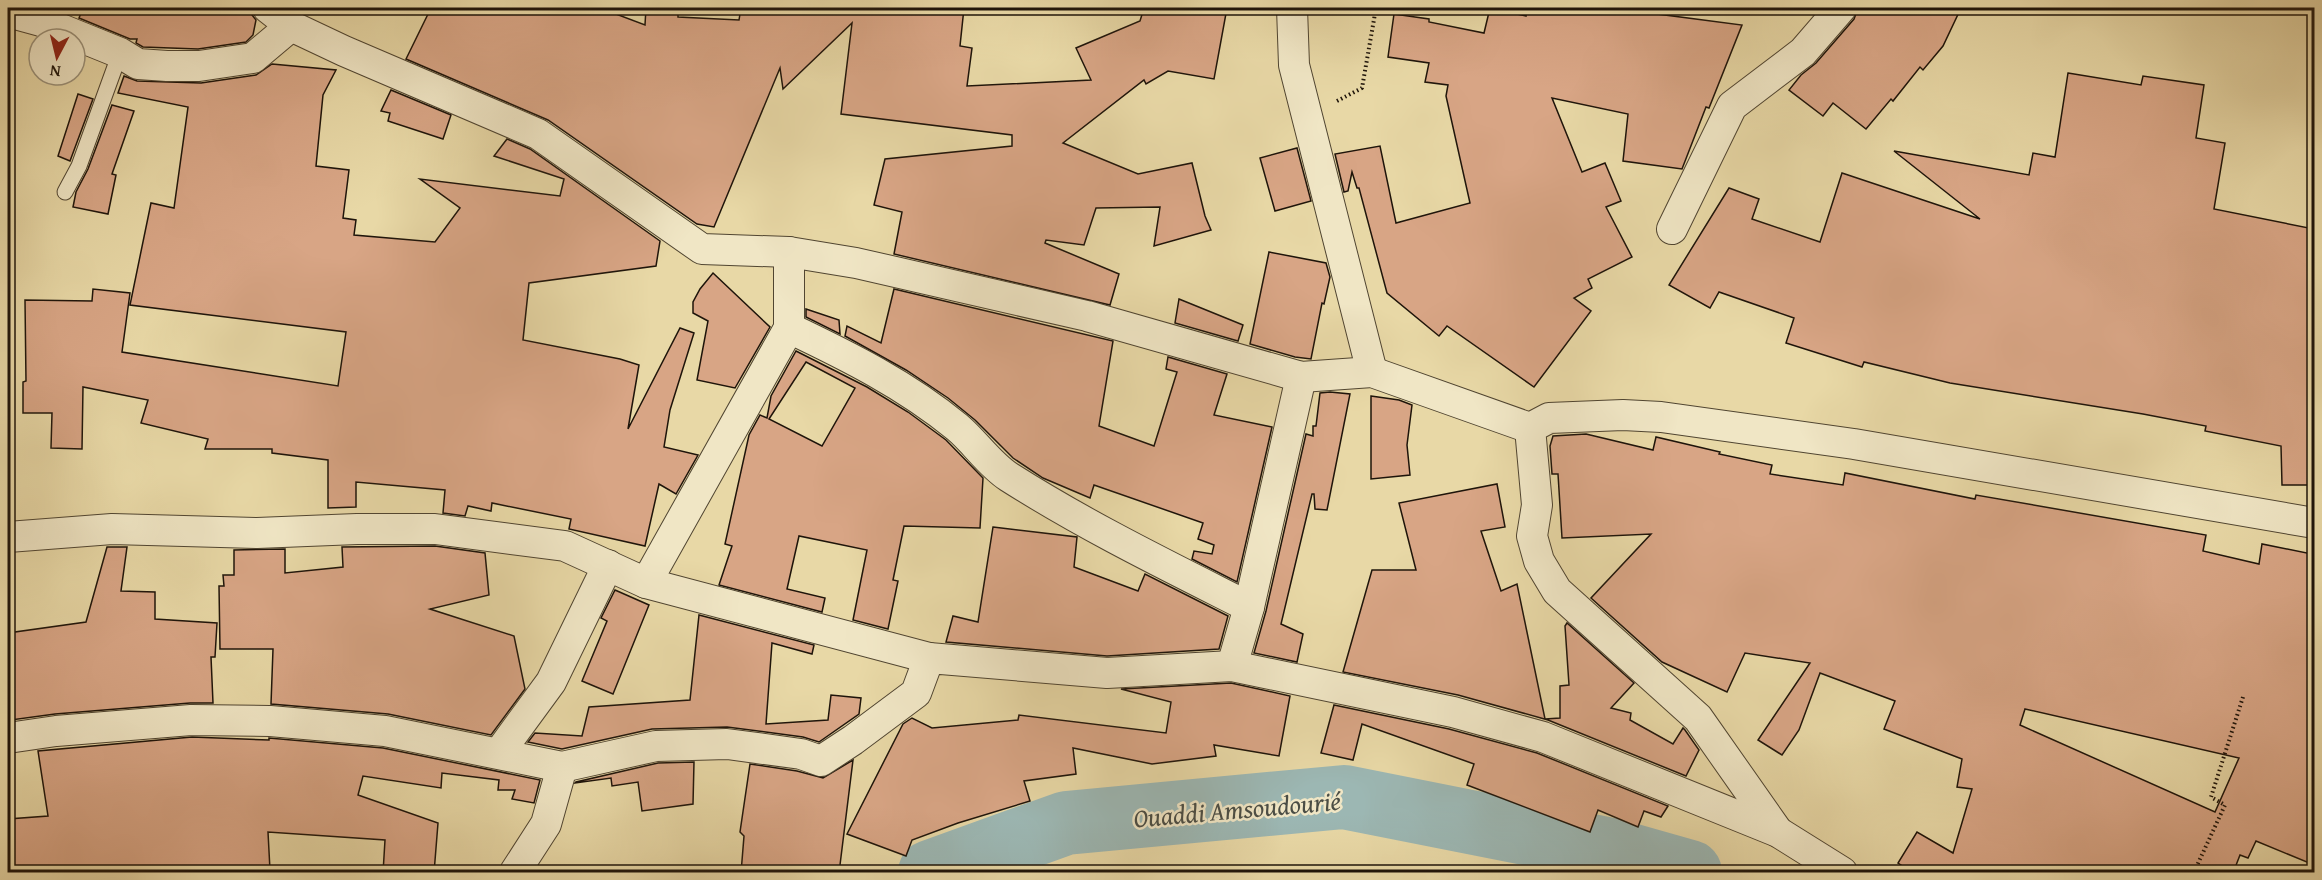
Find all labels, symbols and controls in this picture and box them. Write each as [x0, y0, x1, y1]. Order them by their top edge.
north arrow [27, 27, 87, 87]
text: N [48, 59, 62, 84]
water label: Ouaddi Amsoudourié [1132, 780, 1344, 837]

